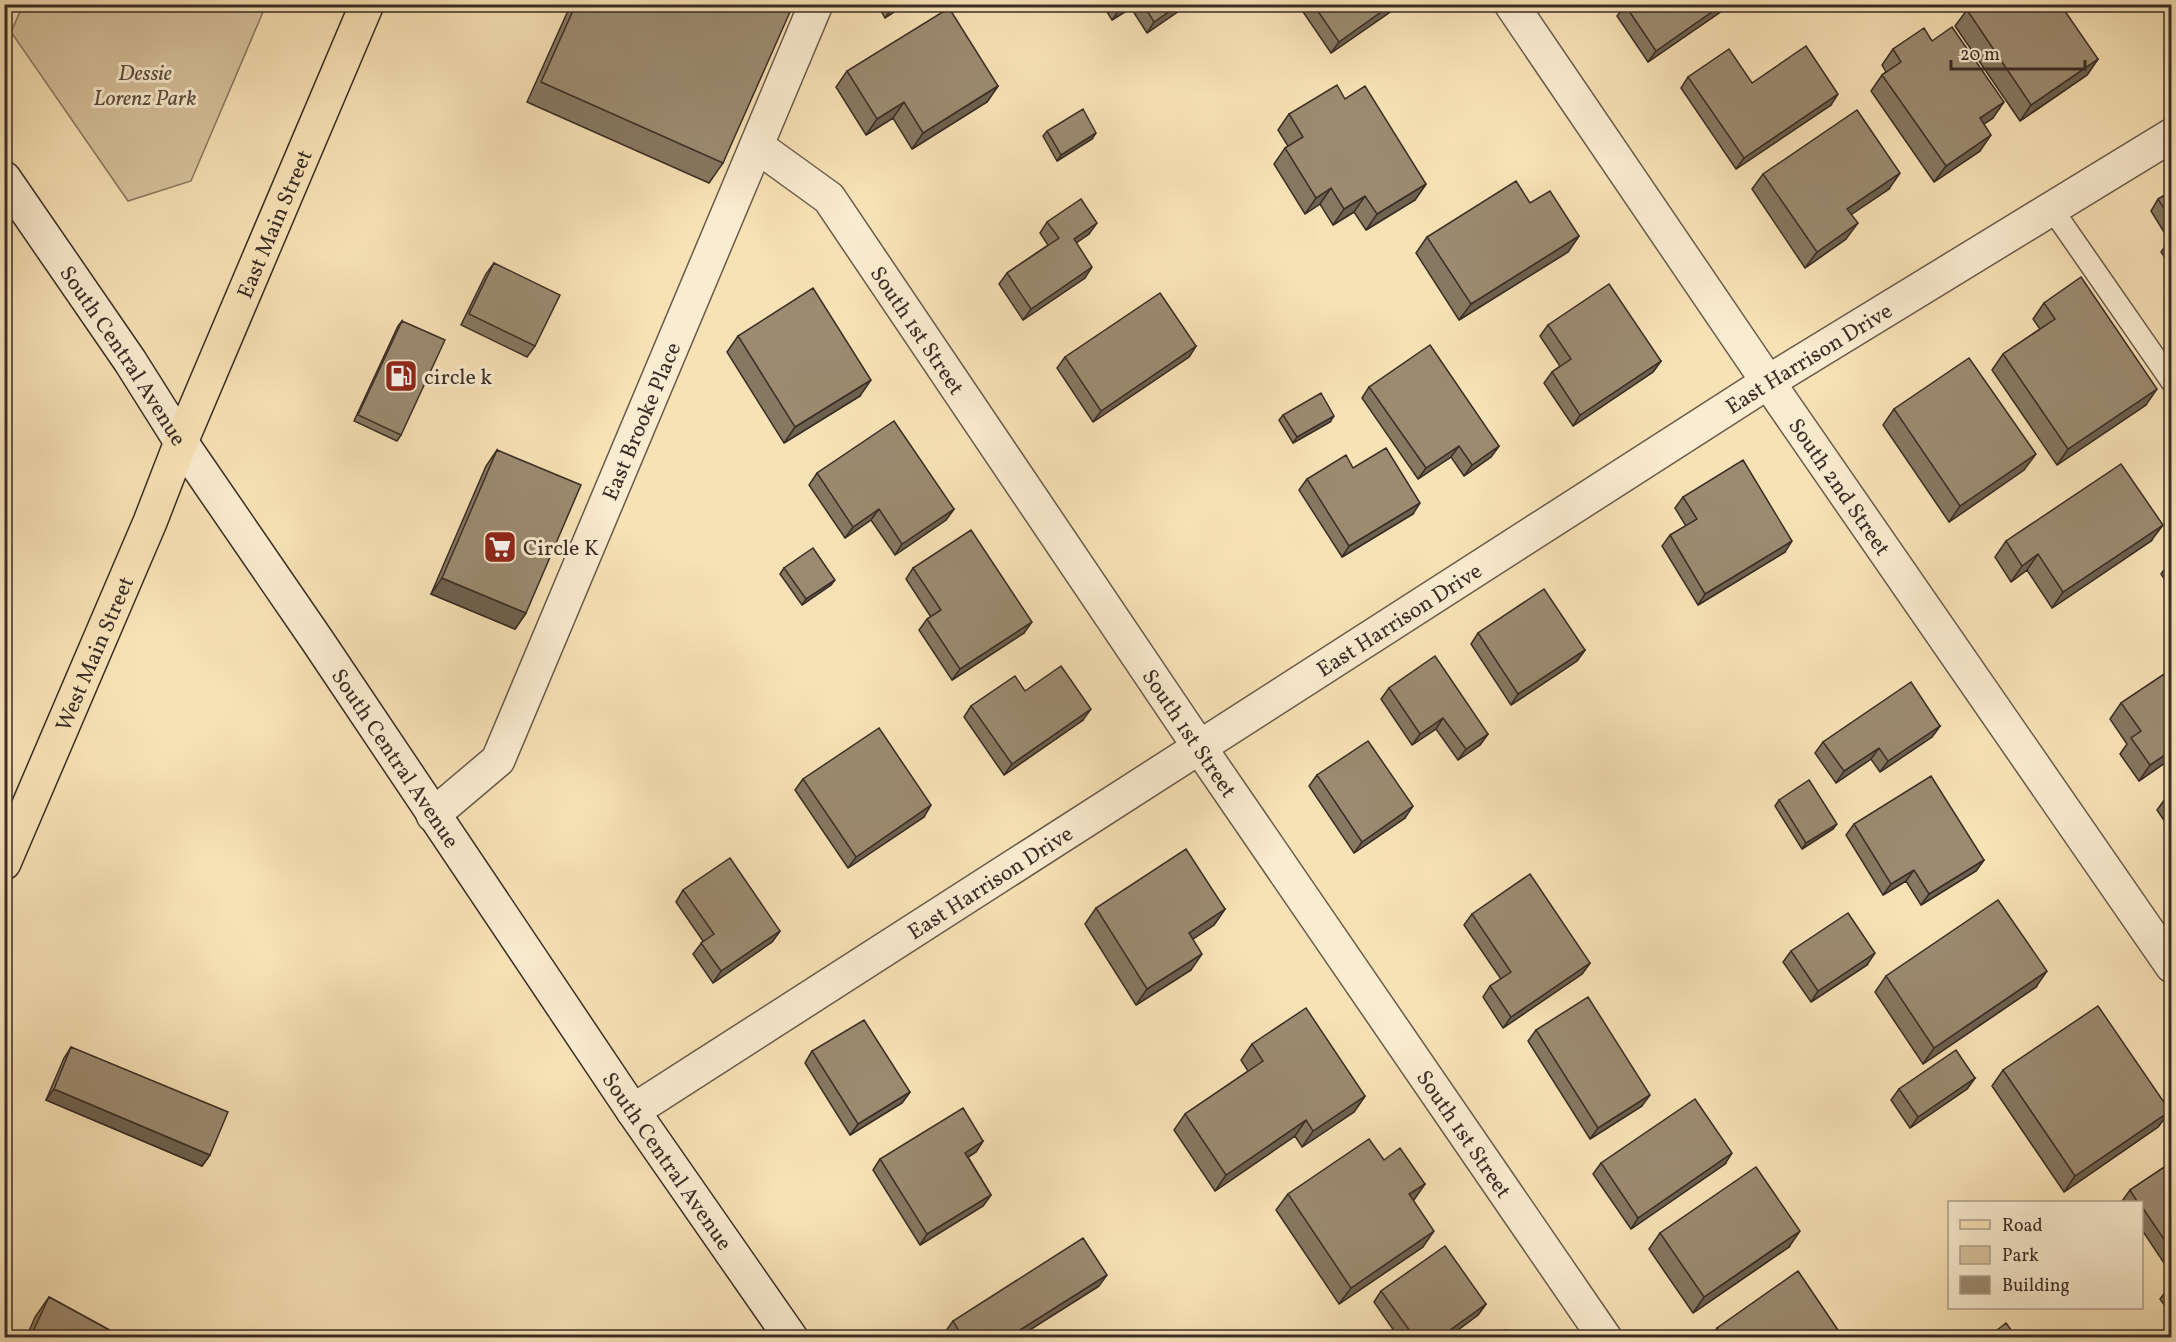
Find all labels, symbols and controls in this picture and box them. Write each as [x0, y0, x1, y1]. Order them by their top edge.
scale bar [1951, 33, 2084, 71]
text: 20 m [1960, 43, 2000, 68]
park label: Dessie Lorenz Park [93, 59, 197, 115]
street label: East Main Street [231, 145, 322, 304]
street label: South Central Avenue [51, 260, 193, 453]
street label: South 1st Street [861, 261, 971, 402]
street label: East Harrison Drive [1720, 297, 1899, 423]
street label: East Brooke Place [596, 338, 690, 506]
fuel station icon: circle k [383, 358, 419, 394]
place label: circle k [424, 363, 492, 394]
street label: South 2nd Street [1780, 413, 1897, 563]
supermarket icon: Circle K [482, 529, 518, 565]
place label: Circle K [523, 534, 599, 565]
street label: East Harrison Drive [1311, 557, 1489, 686]
street label: West Main Street [49, 572, 143, 737]
street label: South Central Avenue [322, 663, 465, 855]
street label: South 1st Street [1133, 664, 1243, 805]
street label: East Harrison Drive [902, 819, 1080, 949]
street label: South 1st Street [1408, 1065, 1518, 1206]
street label: South Central Avenue [593, 1067, 738, 1257]
legend [1948, 1201, 2143, 1309]
text: Road [2002, 1214, 2043, 1239]
text: Park [2002, 1244, 2039, 1269]
text: Building [2002, 1274, 2070, 1299]

